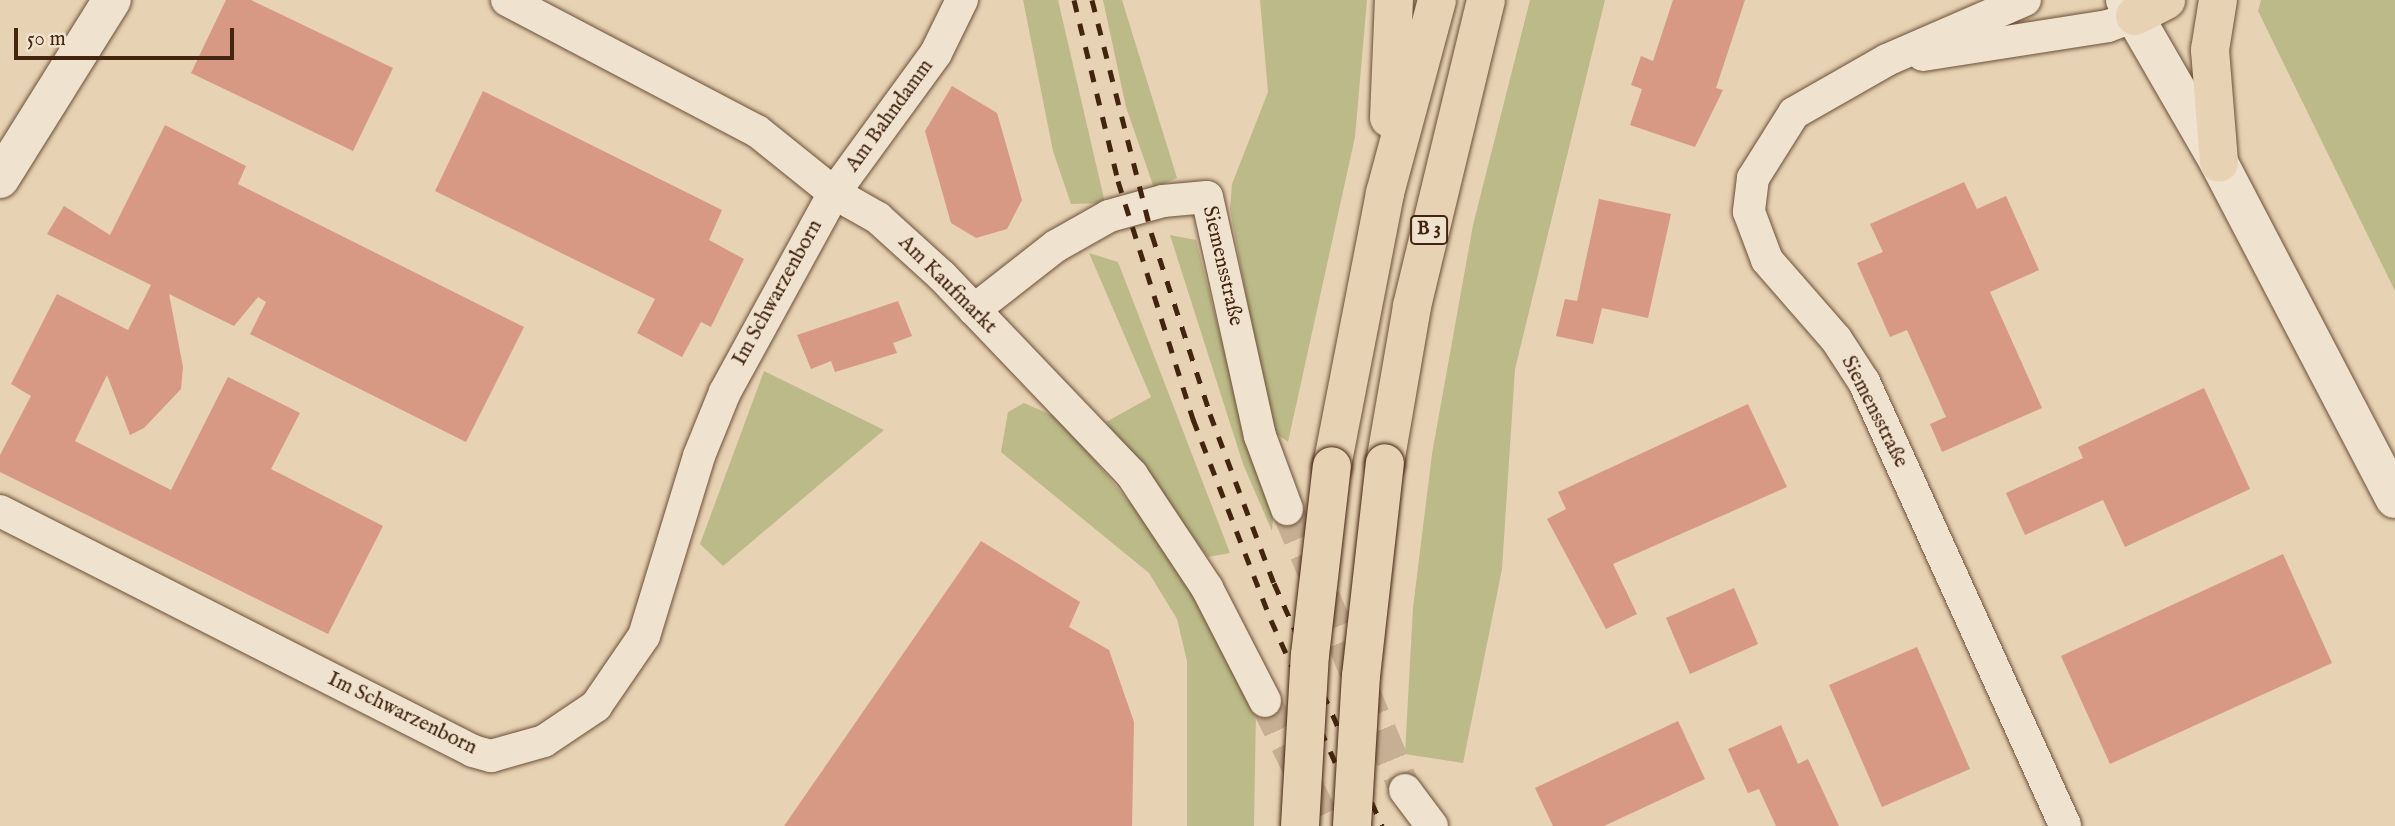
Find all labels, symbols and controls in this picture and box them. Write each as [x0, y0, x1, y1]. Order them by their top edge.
scale bar [18, 14, 238, 58]
text: 50 m [27, 26, 66, 53]
street label: Am Bahndamm [841, 55, 939, 177]
street label: Siemensstraße [1196, 204, 1248, 328]
road number: B 3 [1410, 214, 1448, 246]
street label: Im Schwarzenborn [727, 216, 829, 370]
street label: Am Kaufmarkt [892, 230, 1002, 340]
street label: Siemensstraße [1835, 352, 1913, 472]
street label: Im Schwarzenborn [323, 667, 481, 761]

